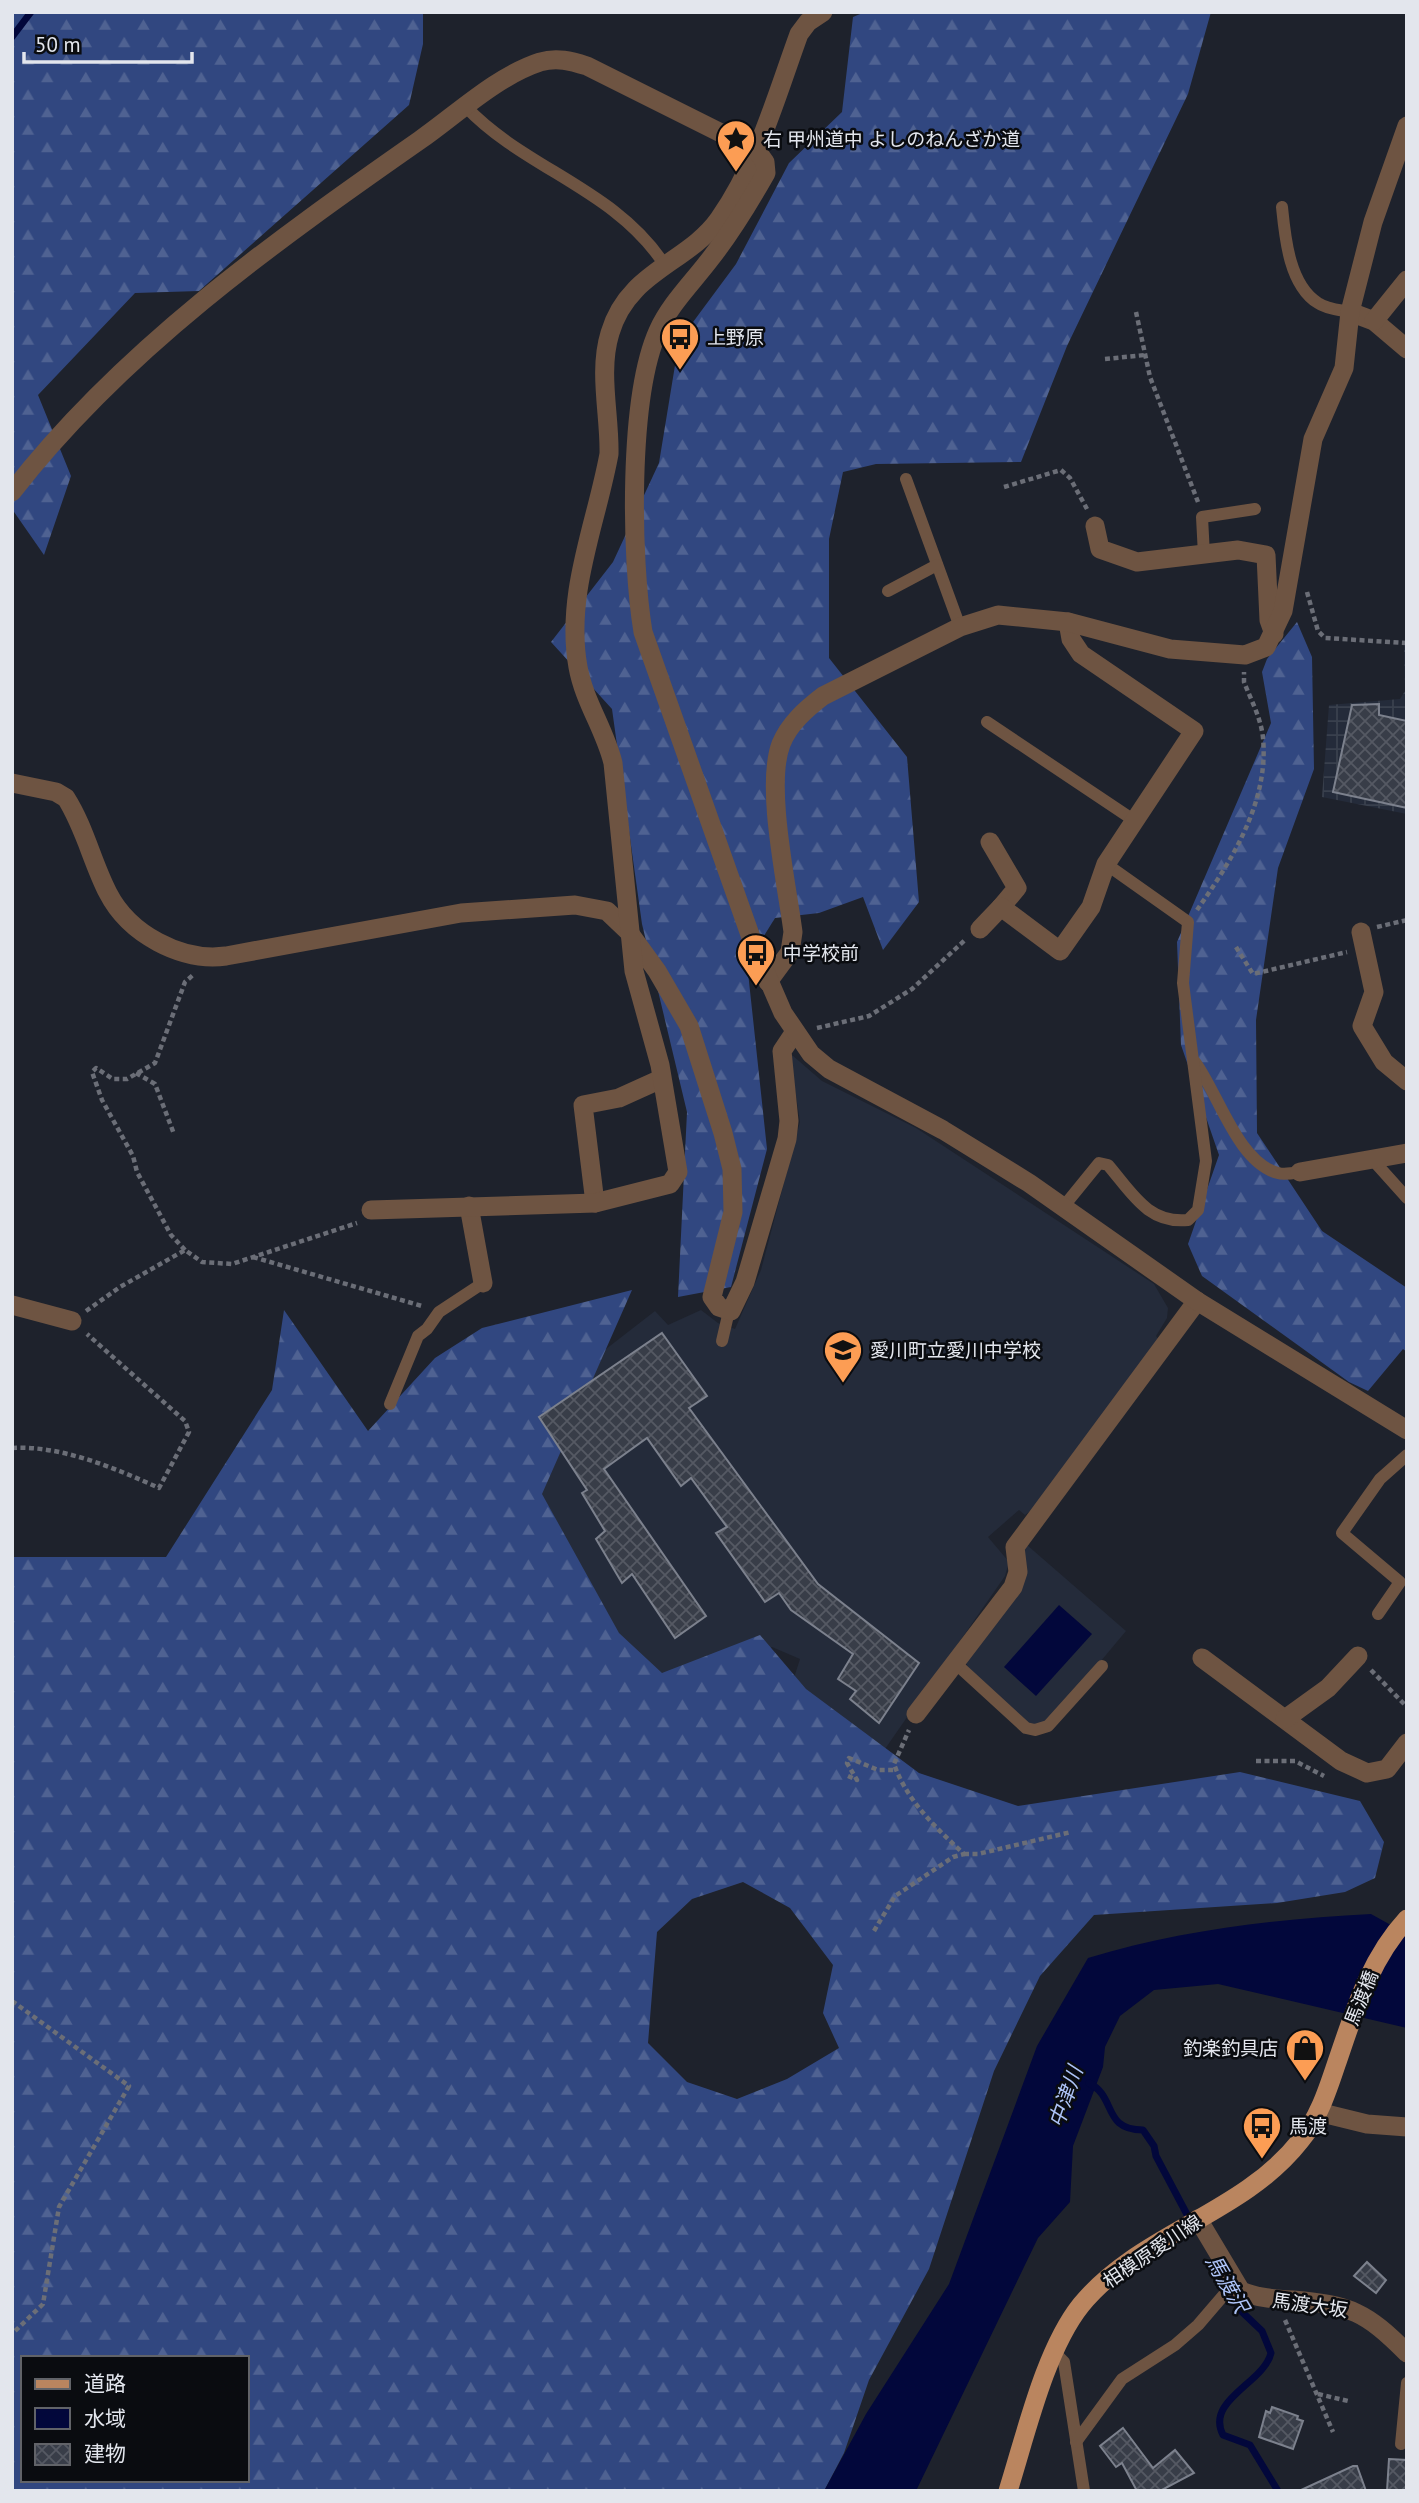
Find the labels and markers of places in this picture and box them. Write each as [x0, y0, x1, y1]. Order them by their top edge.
place icon: 右 甲州道中 よしのねんざか道 [715, 118, 757, 173]
place label: 右 甲州道中 よしのねんざか道 [763, 127, 1020, 151]
bus stop icon: 上野原 [659, 316, 701, 371]
place label: 上野原 [707, 325, 764, 349]
bus stop icon: 中学校前 [735, 932, 777, 987]
place label: 中学校前 [783, 941, 859, 965]
school or university icon: 愛川町立愛川中学校 [822, 1329, 864, 1384]
place label: 愛川町立愛川中学校 [870, 1338, 1041, 1362]
shop icon: 釣楽釣具店 [1284, 2027, 1326, 2082]
place label: 釣楽釣具店 [1183, 2036, 1278, 2060]
bus stop icon: 馬渡 [1241, 2105, 1283, 2160]
place label: 馬渡 [1289, 2114, 1327, 2138]

